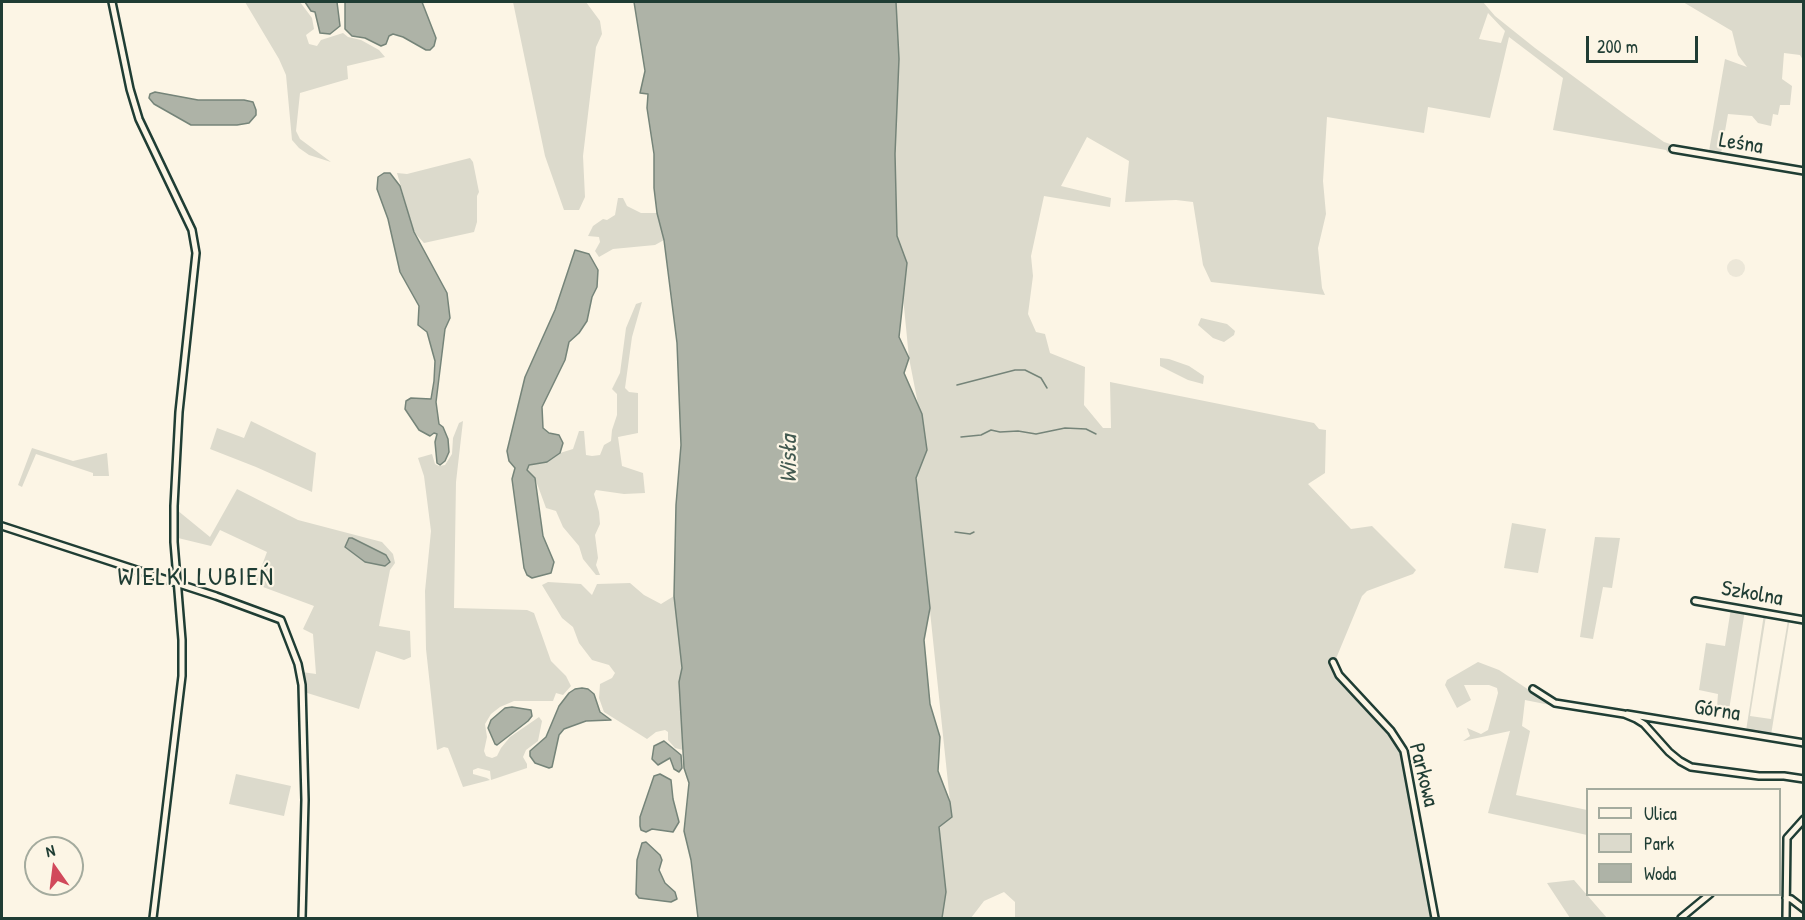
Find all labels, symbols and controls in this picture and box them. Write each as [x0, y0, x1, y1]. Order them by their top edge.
scale bar [1589, 24, 1702, 62]
text: 200 m [1597, 34, 1638, 59]
street label: Leśna [1717, 128, 1765, 160]
water label: Wisła [776, 435, 804, 483]
district label: WIELKI LUBIEŃ [117, 562, 275, 594]
street label: Szkolna [1719, 576, 1785, 612]
street label: Górna [1692, 694, 1742, 728]
street label: Parkowa [1402, 741, 1444, 809]
legend [1586, 788, 1781, 896]
text: Ulica [1644, 801, 1677, 826]
text: Park [1644, 831, 1674, 856]
north arrow [24, 836, 84, 896]
text: N [43, 839, 57, 862]
text: Woda [1644, 861, 1676, 886]

